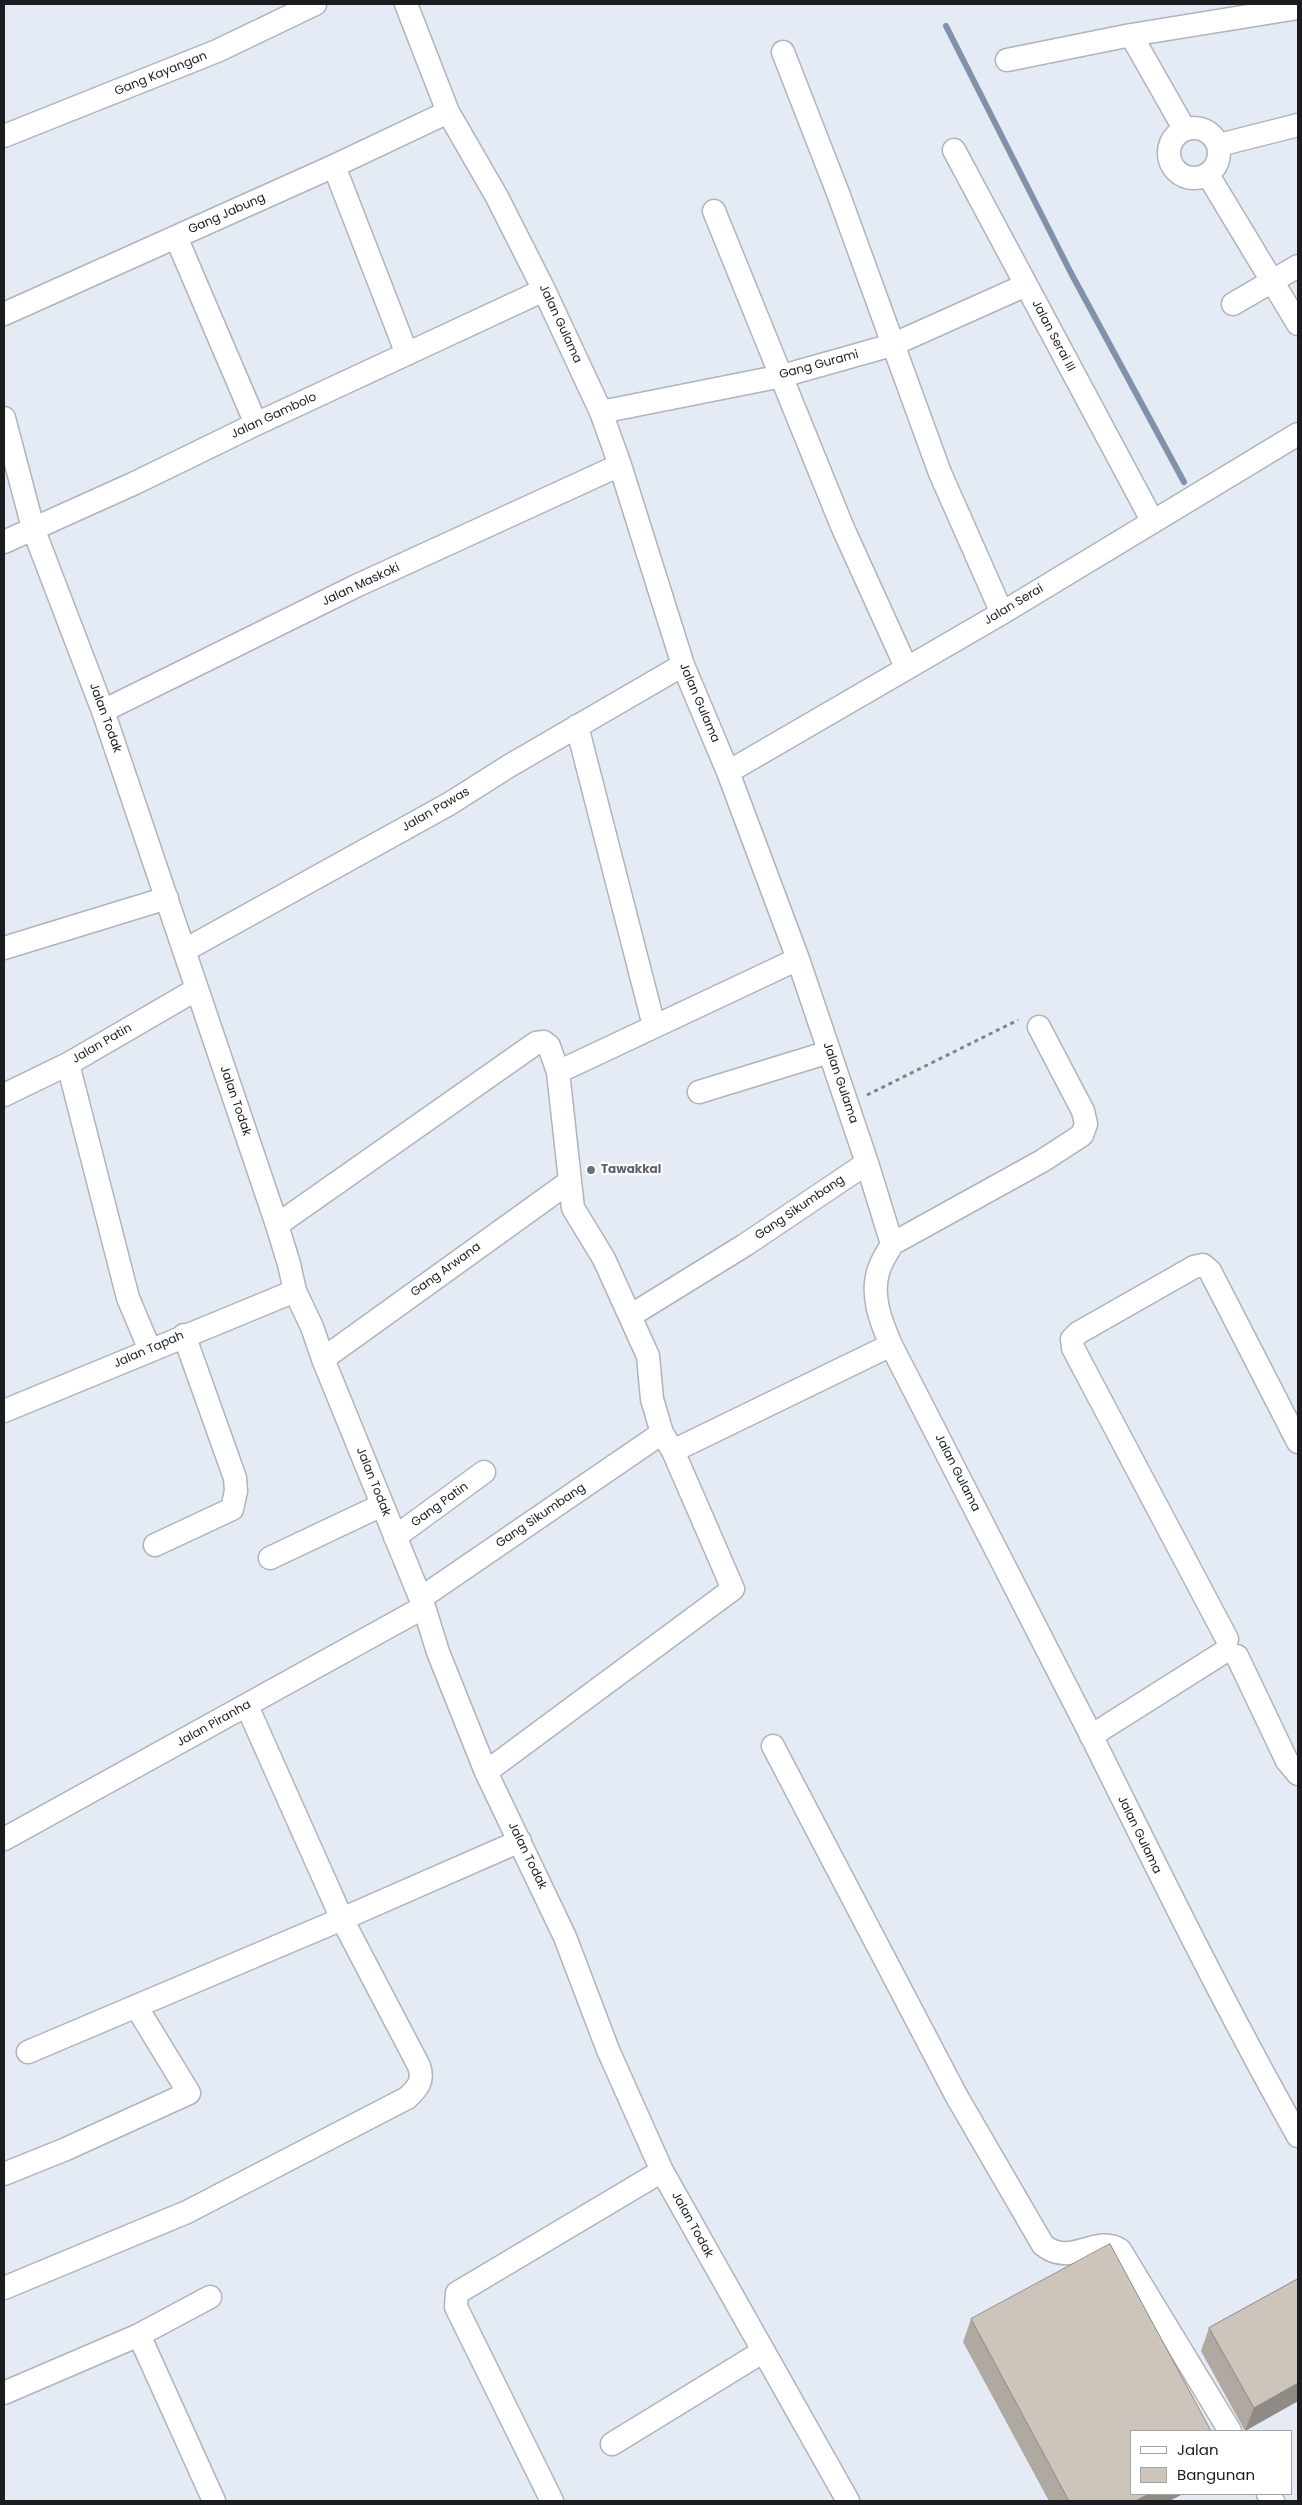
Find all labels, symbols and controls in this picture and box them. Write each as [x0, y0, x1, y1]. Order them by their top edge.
street label: Gang Kayangan [113, 49, 209, 99]
street label: Gang Jabung [186, 191, 268, 237]
street label: Jalan Gulama [536, 282, 584, 366]
street label: Jalan Serai III [1028, 298, 1078, 374]
street label: Gang Gurami [778, 348, 860, 382]
street label: Jalan Gambolo [229, 390, 319, 442]
street label: Jalan Maskoki [320, 561, 402, 609]
street label: Jalan Serai [982, 582, 1046, 628]
street label: Jalan Gulama [676, 661, 722, 745]
street label: Jalan Todak [86, 681, 124, 755]
street label: Jalan Pawas [400, 785, 472, 835]
street label: Jalan Patin [70, 1021, 134, 1067]
street label: Jalan Gulama [819, 1040, 861, 1126]
street label: Jalan Todak [216, 1064, 254, 1138]
place label: Tawakkal [601, 1163, 661, 1177]
marker: Tawakkal [585, 1164, 597, 1176]
street label: Gang Sikumbang [753, 1173, 847, 1243]
street label: Gang Arwana [408, 1240, 484, 1300]
street label: Jalan Tapah [112, 1329, 186, 1371]
street label: Jalan Gulama [931, 1432, 983, 1514]
street label: Jalan Todak [353, 1445, 393, 1519]
street label: Gang Patin [409, 1480, 471, 1530]
street label: Gang Sikumbang [494, 1481, 588, 1551]
street label: Jalan Piranha [174, 1698, 254, 1750]
street label: Jalan Gulama [1114, 1794, 1164, 1876]
street label: Jalan Todak [505, 1820, 549, 1892]
street label: Jalan Todak [668, 2190, 716, 2260]
legend [1130, 2430, 1292, 2495]
text: Jalan [1177, 2439, 1219, 2460]
text: Bangunan [1177, 2464, 1255, 2485]

